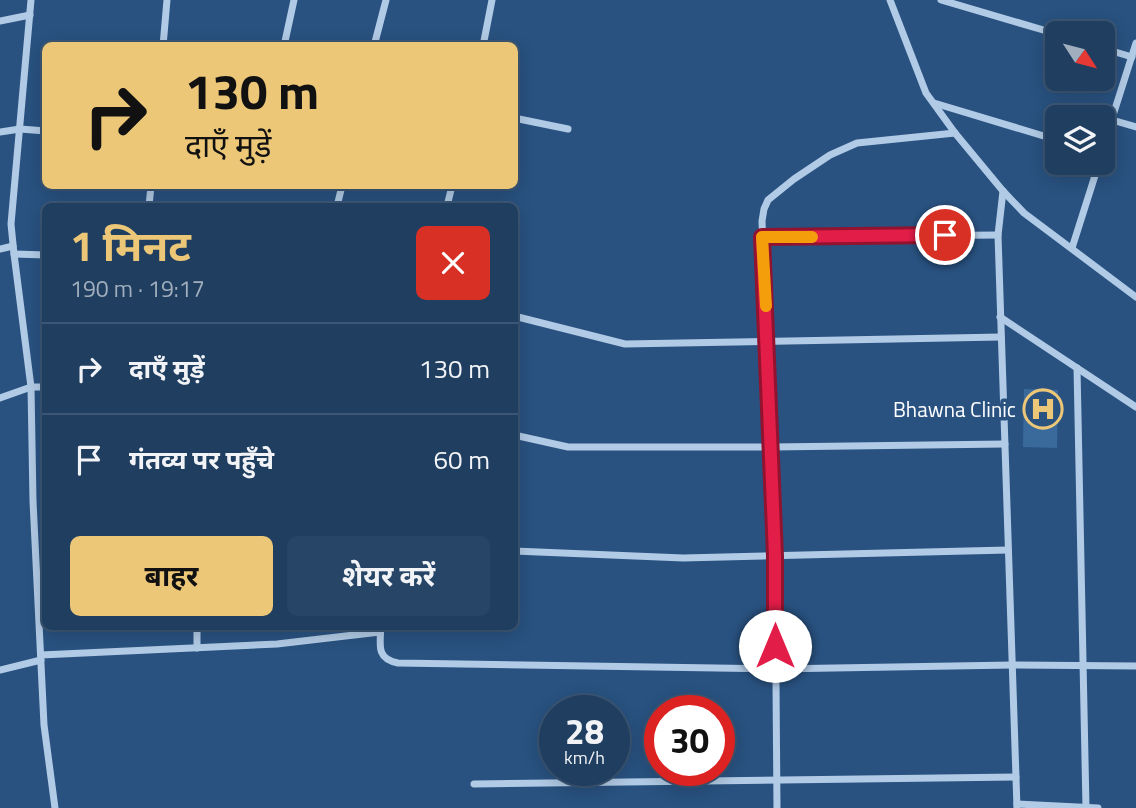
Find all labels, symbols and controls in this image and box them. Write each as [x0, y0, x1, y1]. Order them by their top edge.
north arrow [1045, 21, 1115, 91]
map controls [1045, 21, 1115, 175]
text: 130 m [185, 53, 319, 128]
icon: right [70, 70, 161, 161]
button: layers [1045, 105, 1115, 175]
text: दाएँ मुड़ें [185, 121, 271, 169]
pin [915, 205, 975, 265]
text: 1 मिनट [70, 213, 191, 277]
icon: arrive [926, 216, 964, 254]
button: close [416, 226, 490, 300]
text: 190 m · 19:17 [70, 271, 205, 306]
text: दाएँ मुड़ें [129, 349, 205, 388]
text: 130 m [419, 349, 490, 388]
icon: right [70, 350, 108, 388]
hospital icon: Bhawna Clinic [1022, 388, 1064, 430]
place label: Bhawna Clinic [893, 393, 1016, 425]
text: गंतव्य पर पहुँचे [129, 440, 274, 479]
text: 60 m [433, 440, 490, 479]
icon: arrive [70, 441, 108, 479]
button: बाहर [70, 536, 273, 616]
button: शेयर करें [287, 536, 490, 616]
position arrow [738, 609, 812, 683]
speed limit sign: 30 [644, 695, 735, 786]
text: 28 [565, 704, 604, 758]
text: km/h [564, 744, 605, 771]

